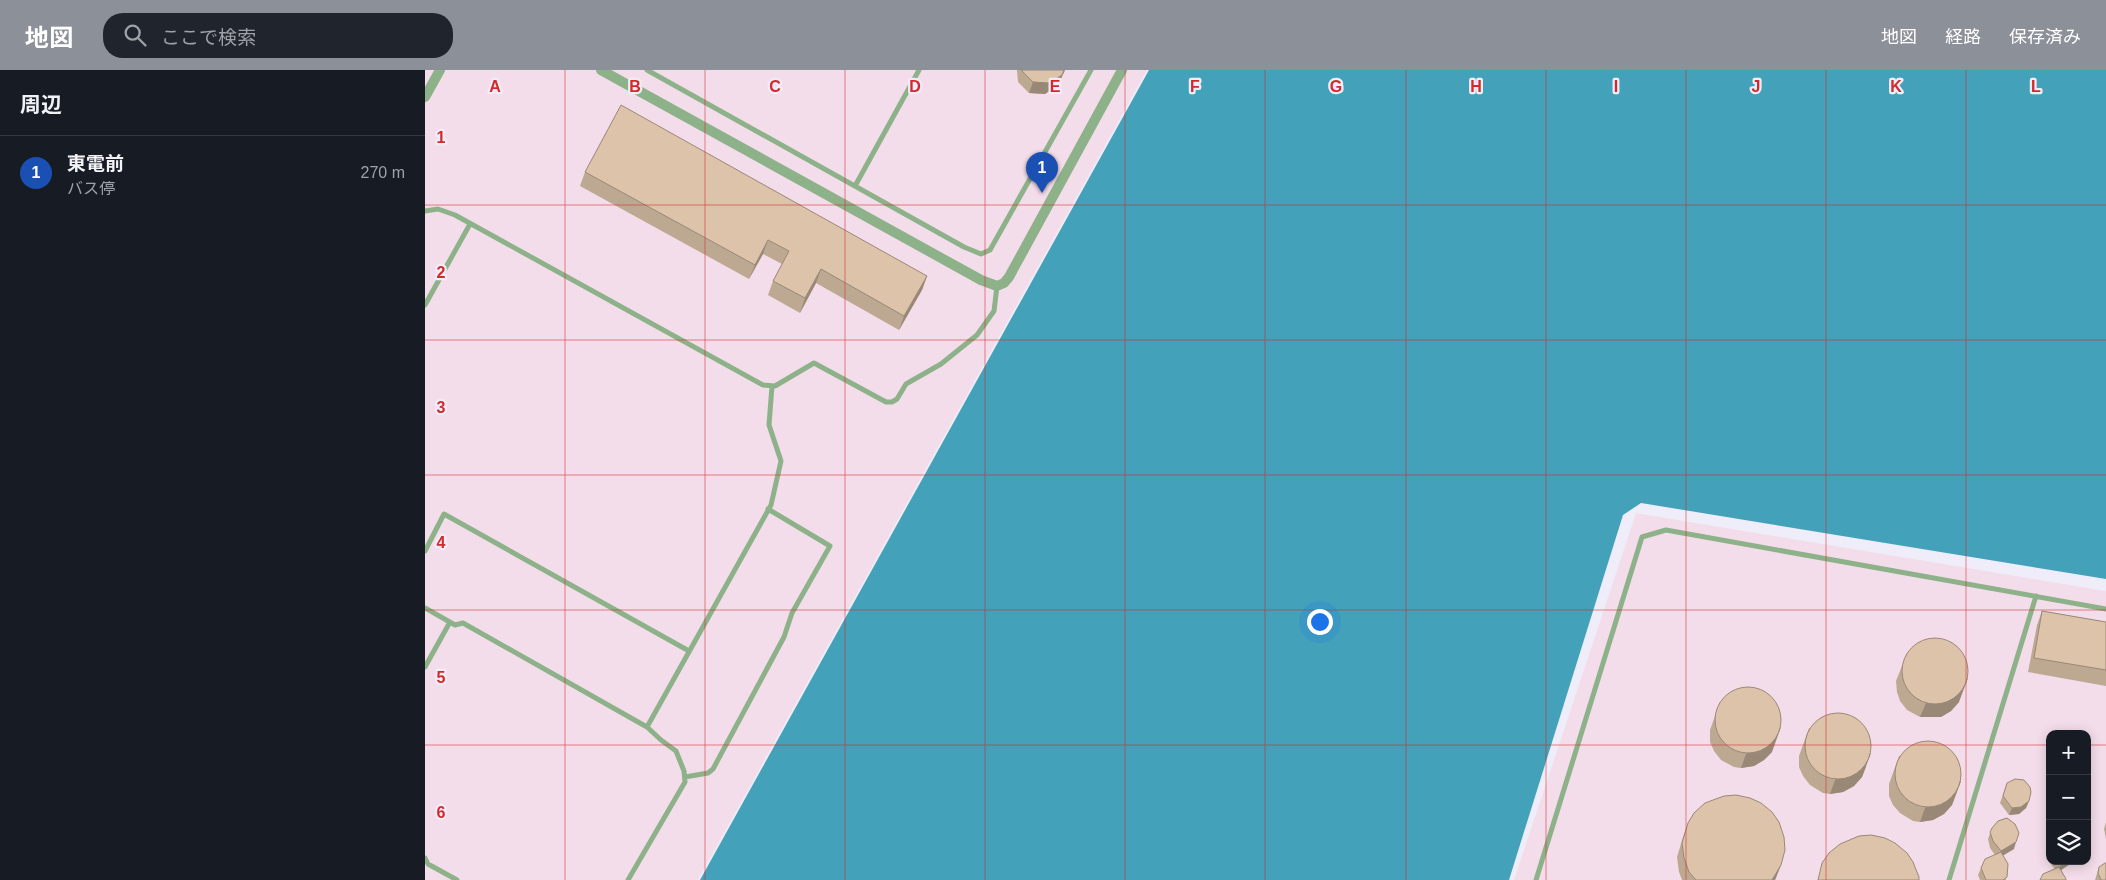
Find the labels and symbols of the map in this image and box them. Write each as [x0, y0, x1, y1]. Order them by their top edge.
text: A [489, 78, 501, 95]
text: B [629, 78, 641, 95]
text: C [769, 78, 781, 95]
text: D [909, 78, 921, 95]
text: E [1050, 78, 1061, 95]
text: F [1190, 78, 1200, 95]
text: G [1330, 78, 1342, 95]
text: H [1470, 78, 1482, 95]
text: I [1614, 78, 1618, 95]
text: J [1752, 78, 1760, 95]
text: K [1890, 78, 1902, 95]
text: L [2031, 78, 2041, 95]
text: 1 [437, 129, 446, 146]
pin: 1 [1026, 152, 1058, 193]
text: 2 [437, 264, 446, 281]
text: 3 [437, 399, 446, 416]
text: 4 [437, 534, 446, 551]
your location [1307, 609, 1333, 635]
text: 5 [437, 669, 446, 686]
text: 6 [437, 804, 446, 821]

